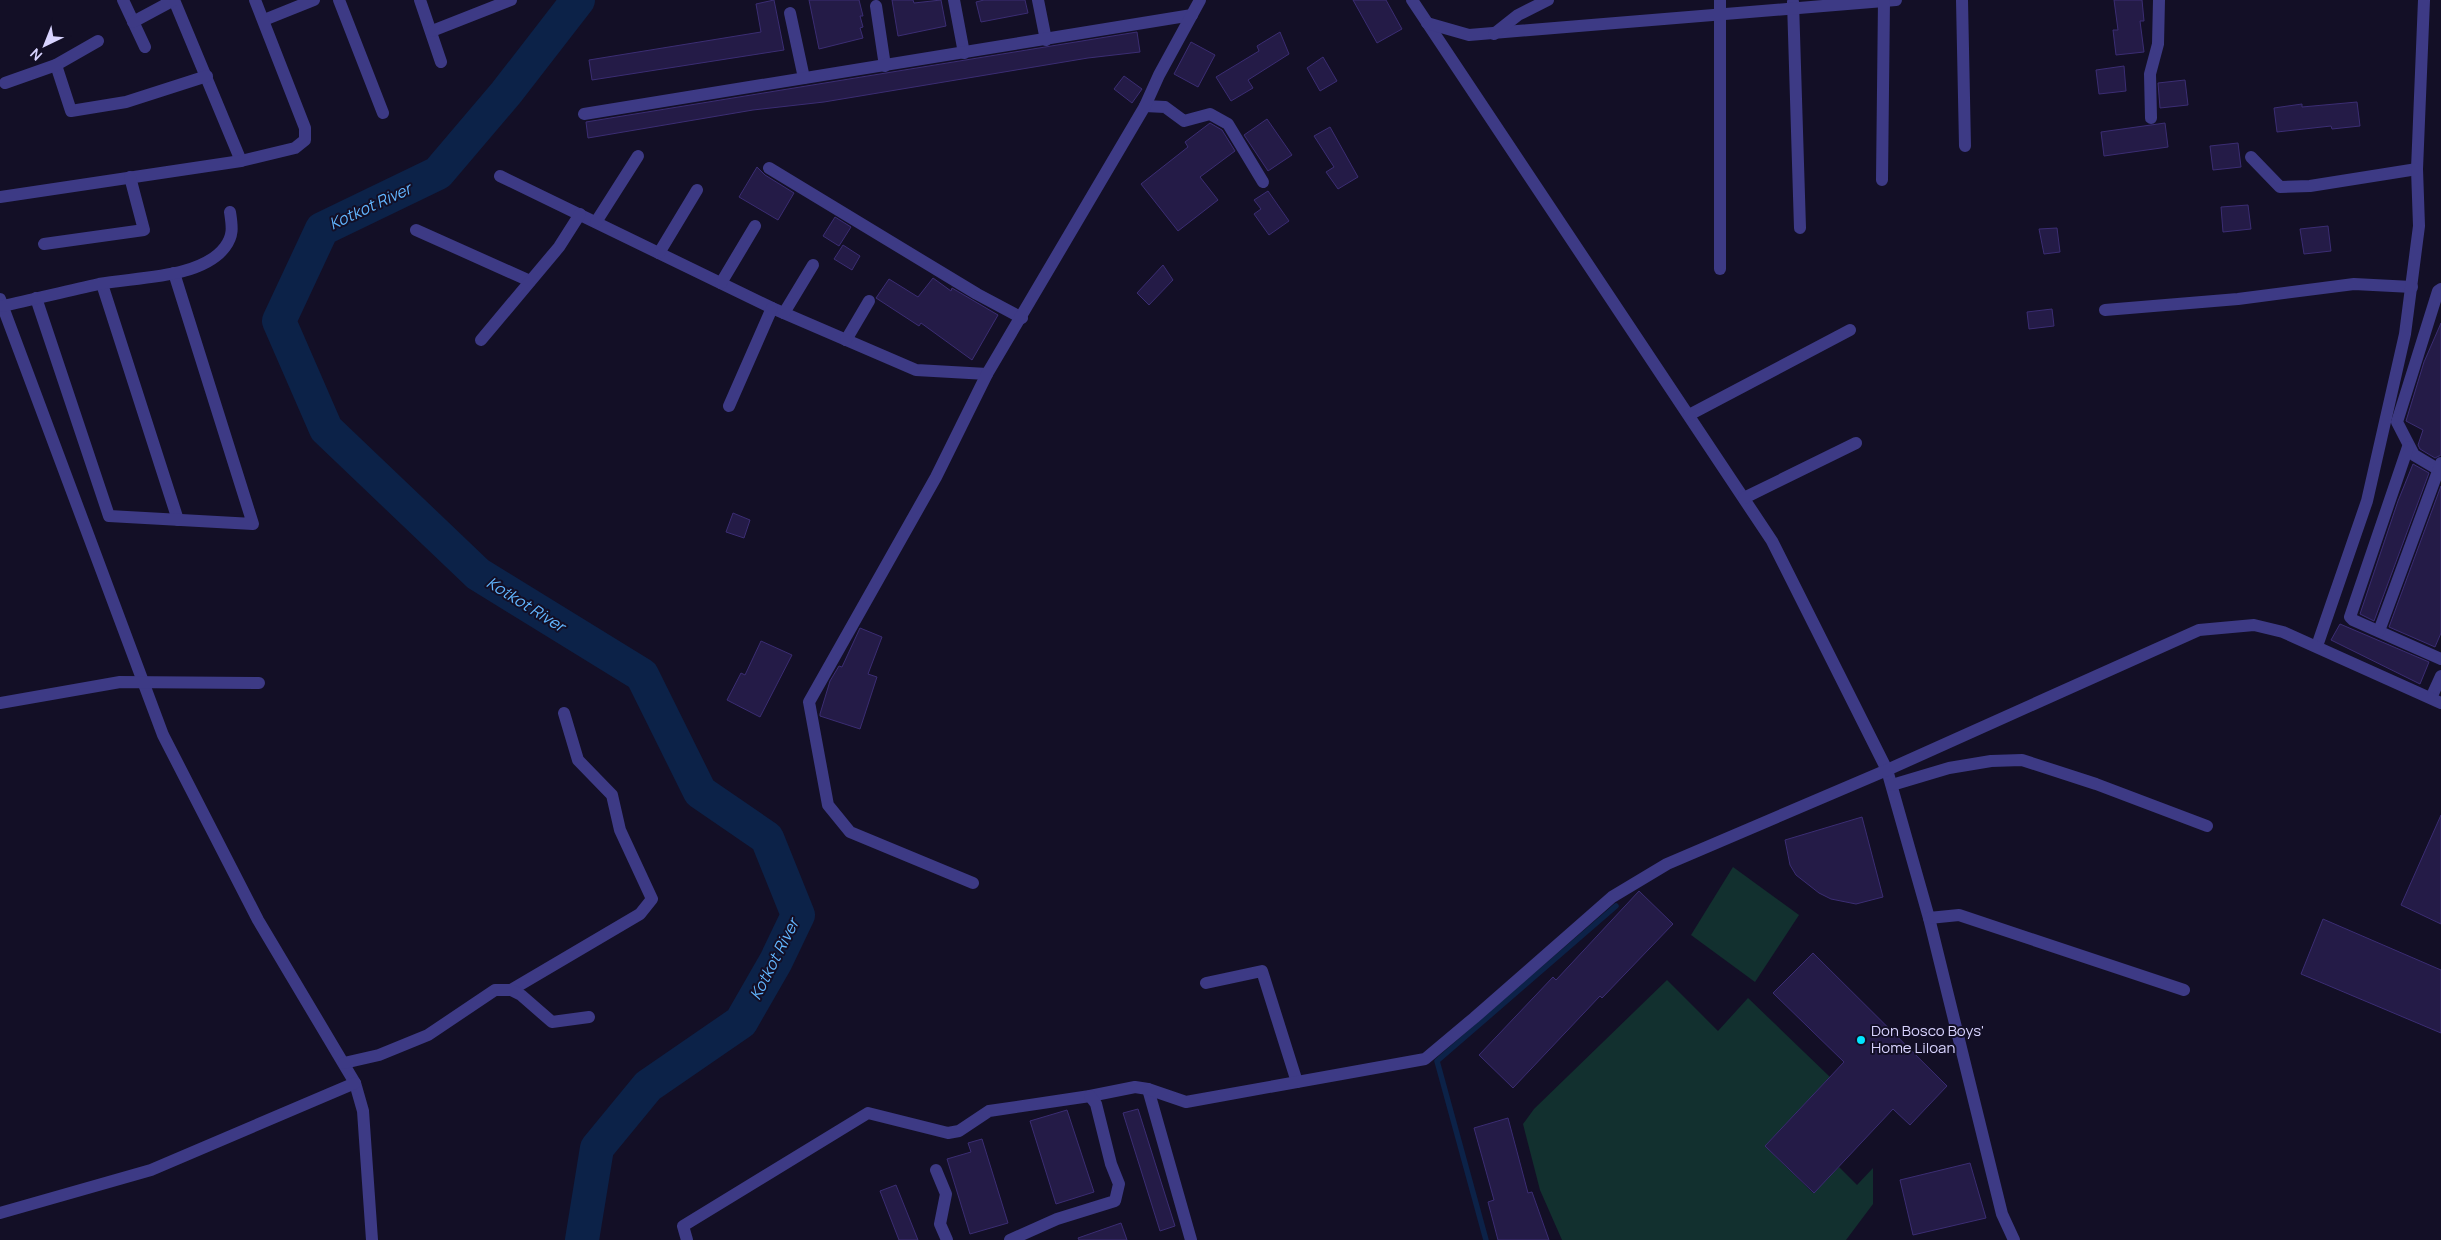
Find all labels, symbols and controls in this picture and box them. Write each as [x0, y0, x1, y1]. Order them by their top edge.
north arrow [20, 20, 70, 70]
text: N [26, 44, 46, 65]
water label: Kotkot River [325, 176, 417, 235]
water label: Kotkot River [483, 571, 571, 638]
water label: Kotkot River [744, 913, 805, 1003]
place label: Don Bosco Boys' Home Liloan [1871, 1020, 1984, 1058]
marker: Don Bosco Boys' Home Liloan [1855, 1034, 1867, 1046]

